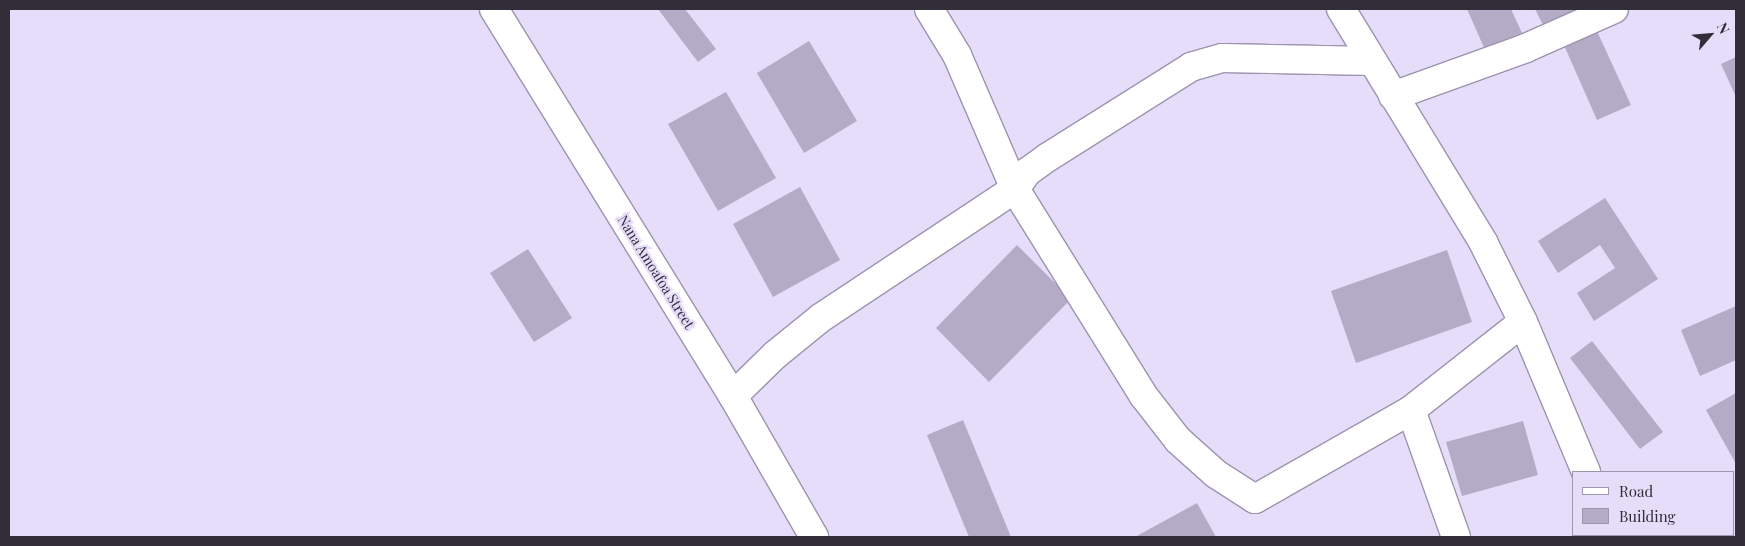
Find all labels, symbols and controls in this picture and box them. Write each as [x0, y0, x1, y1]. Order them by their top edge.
north arrow [1685, 10, 1735, 60]
text: N [1713, 19, 1735, 37]
street label: Nana Amoafoa Street [614, 212, 698, 332]
legend [1572, 471, 1735, 536]
text: Road [1619, 481, 1653, 501]
text: Building [1619, 506, 1675, 526]

